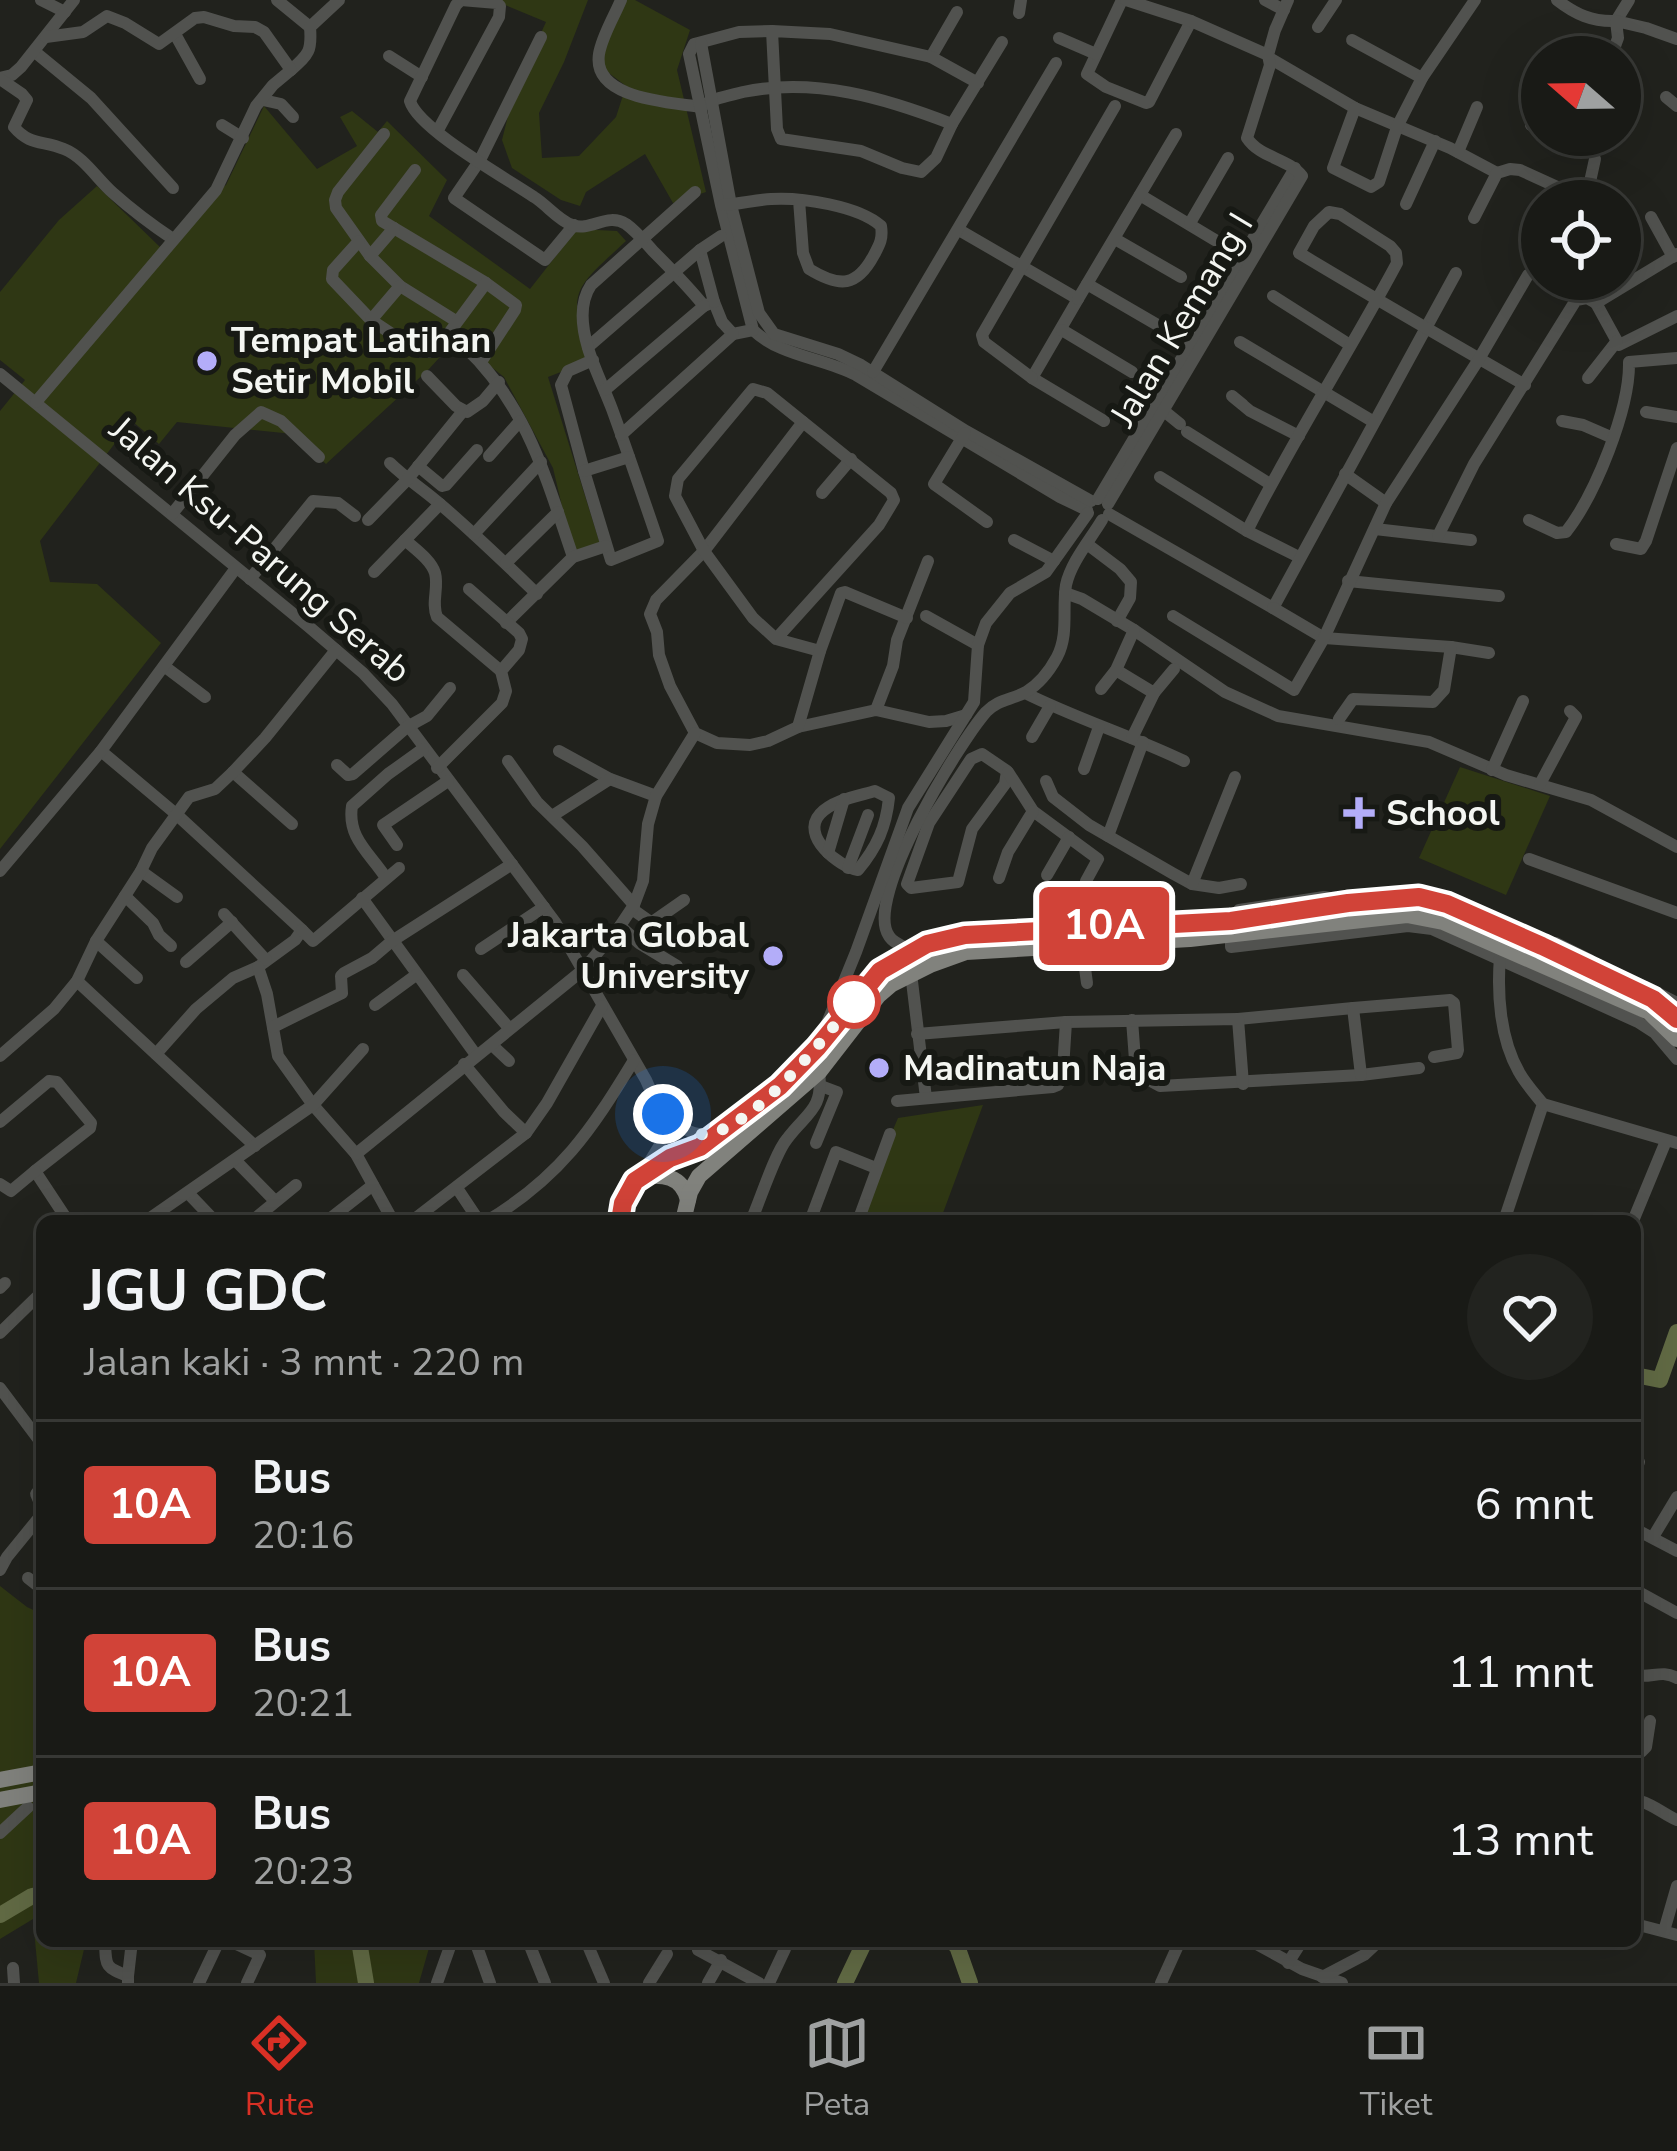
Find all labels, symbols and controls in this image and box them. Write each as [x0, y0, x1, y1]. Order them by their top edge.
north arrow [1521, 36, 1641, 156]
map controls [1521, 36, 1641, 300]
button: locate [1521, 180, 1641, 300]
street label: Jalan Kemang I [1098, 204, 1265, 437]
place label: Tempat Latihan Setir Mobil [231, 316, 491, 406]
marker: Tempat Latihan Setir Mobil [194, 348, 220, 374]
street label: Jalan Ksu-Parung Serab [98, 405, 421, 694]
place label: School [1386, 789, 1500, 838]
marker: School [1343, 797, 1375, 829]
line badge: 10A [1035, 887, 1173, 965]
text: 10A [1063, 897, 1145, 954]
place label: Jakarta Global University [507, 911, 750, 1001]
marker: Jakarta Global University [760, 943, 786, 969]
unlabelled marker [829, 977, 879, 1027]
place label: Madinatun Naja [903, 1044, 1167, 1093]
marker: Madinatun Naja [866, 1055, 892, 1081]
your location [633, 1084, 693, 1144]
text: JGU GDC [84, 1252, 328, 1330]
button: heart [1467, 1254, 1593, 1380]
text: Jalan kaki · 3 mnt · 220 m [84, 1336, 524, 1389]
text: Bus [252, 1448, 331, 1509]
text: 6 mnt [1475, 1474, 1593, 1535]
text: 10A [109, 1476, 191, 1533]
text: 20:16 [252, 1509, 355, 1562]
text: Bus [252, 1616, 331, 1677]
text: 11 mnt [1448, 1642, 1593, 1703]
text: 10A [109, 1644, 191, 1701]
text: 20:21 [252, 1677, 355, 1730]
text: Bus [252, 1784, 331, 1845]
text: 13 mnt [1448, 1810, 1593, 1871]
text: 10A [109, 1812, 191, 1869]
text: 20:23 [252, 1845, 355, 1898]
tab: Rute [245, 2010, 314, 2127]
tab: Peta [804, 2010, 870, 2127]
tab: Tiket [1360, 2010, 1432, 2127]

